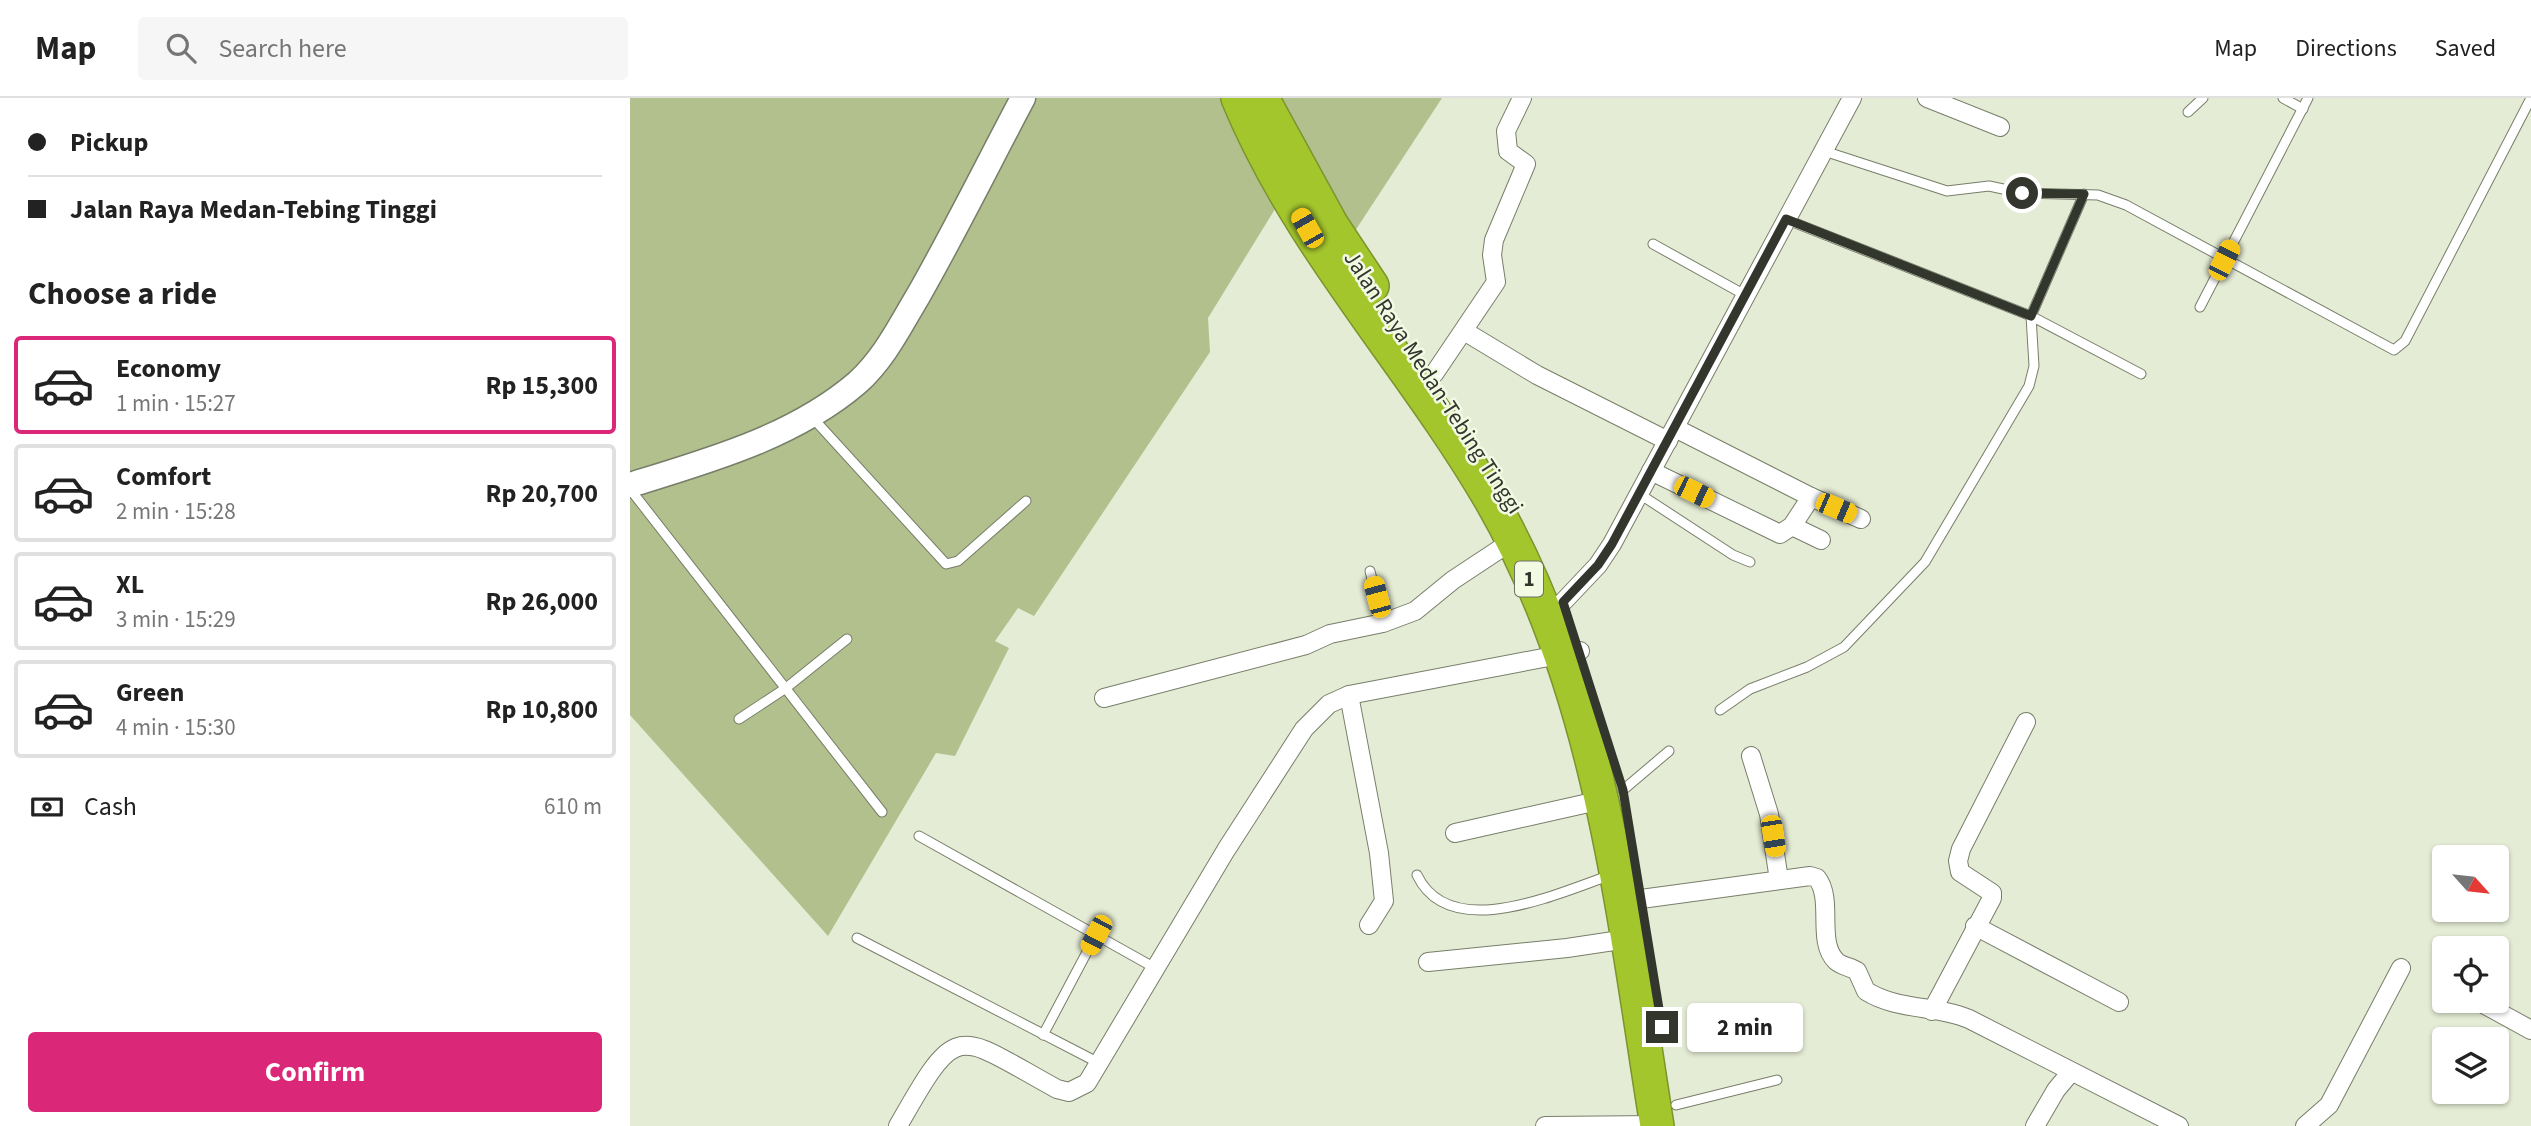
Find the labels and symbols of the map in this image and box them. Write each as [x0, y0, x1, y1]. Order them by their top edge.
route start [2006, 177, 2038, 209]
car [1288, 205, 1327, 251]
car [2206, 237, 2243, 283]
street label: Jalan Raya Medan-Tebing Tinggi [1336, 244, 1531, 521]
car [1671, 473, 1718, 511]
car [1813, 490, 1860, 526]
road number: 1 [1515, 561, 1543, 596]
car [1362, 574, 1393, 620]
car [1760, 814, 1787, 858]
north arrow [2432, 845, 2510, 922]
car [1077, 912, 1116, 958]
callout: 2 min [1686, 1002, 1802, 1052]
route end [1646, 1011, 1678, 1043]

